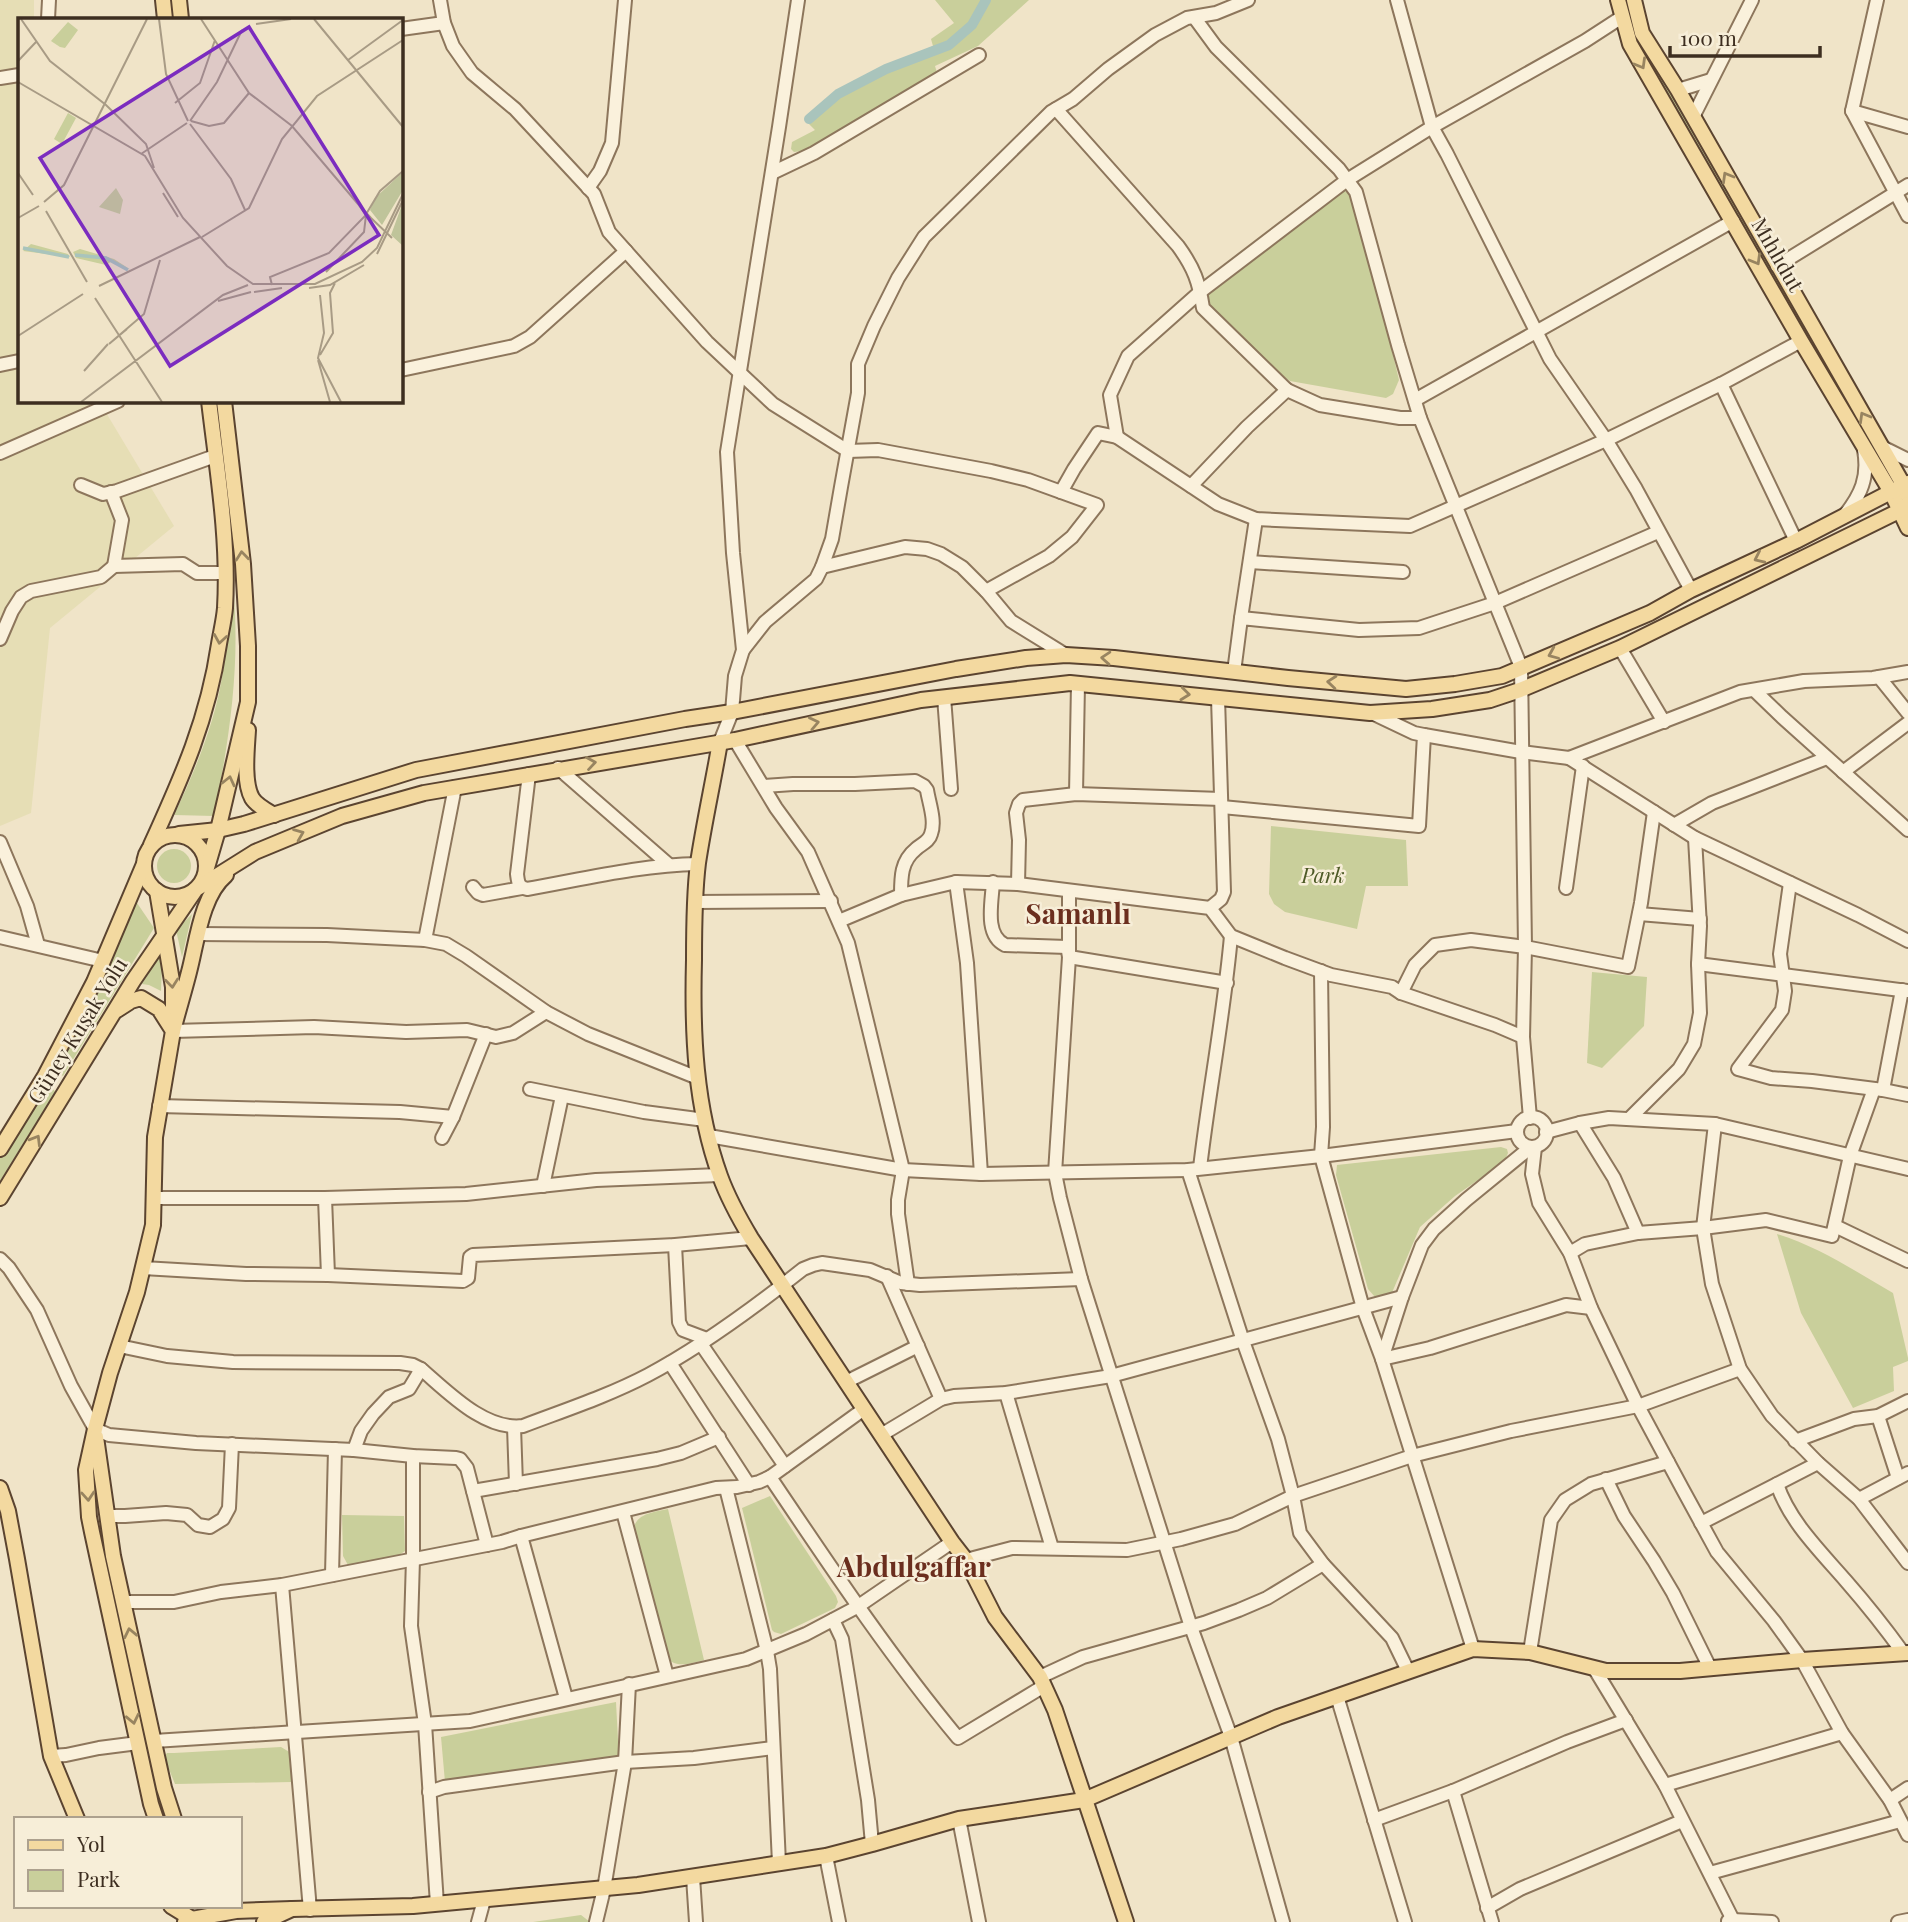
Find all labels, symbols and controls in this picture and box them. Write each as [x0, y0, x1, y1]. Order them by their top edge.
scale bar [1670, 14, 1820, 58]
inset map [18, 18, 402, 402]
text: 100 m [1680, 23, 1737, 51]
one-way arrow [1633, 56, 1646, 69]
one-way arrow [1722, 172, 1735, 184]
street label: Mıhlıdut [1746, 212, 1811, 296]
one-way arrow [1747, 253, 1760, 266]
one-way arrow [1859, 412, 1872, 424]
one-way arrow [234, 550, 249, 562]
one-way arrow [1754, 550, 1767, 564]
one-way arrow [213, 633, 228, 645]
one-way arrow [1548, 645, 1560, 659]
one-way arrow [1100, 651, 1111, 666]
one-way arrow [1326, 675, 1337, 690]
one-way arrow [1180, 686, 1191, 701]
one-way arrow [808, 716, 820, 731]
one-way arrow [585, 756, 597, 771]
one-way arrow [221, 775, 235, 787]
one-way arrow [292, 828, 304, 842]
park label: Park [1301, 860, 1345, 888]
district label: Samanlı [1025, 894, 1131, 931]
street label: Güney Kuşak Yolu [20, 952, 133, 1108]
one-way arrow [164, 978, 179, 989]
one-way arrow [27, 1134, 40, 1147]
one-way arrow [80, 1491, 95, 1502]
district label: Abdulgaffar [836, 1547, 991, 1584]
one-way arrow [123, 1627, 138, 1639]
one-way arrow [125, 1713, 140, 1725]
legend [14, 1817, 242, 1908]
text: Yol [76, 1829, 105, 1857]
text: Park [77, 1864, 121, 1892]

